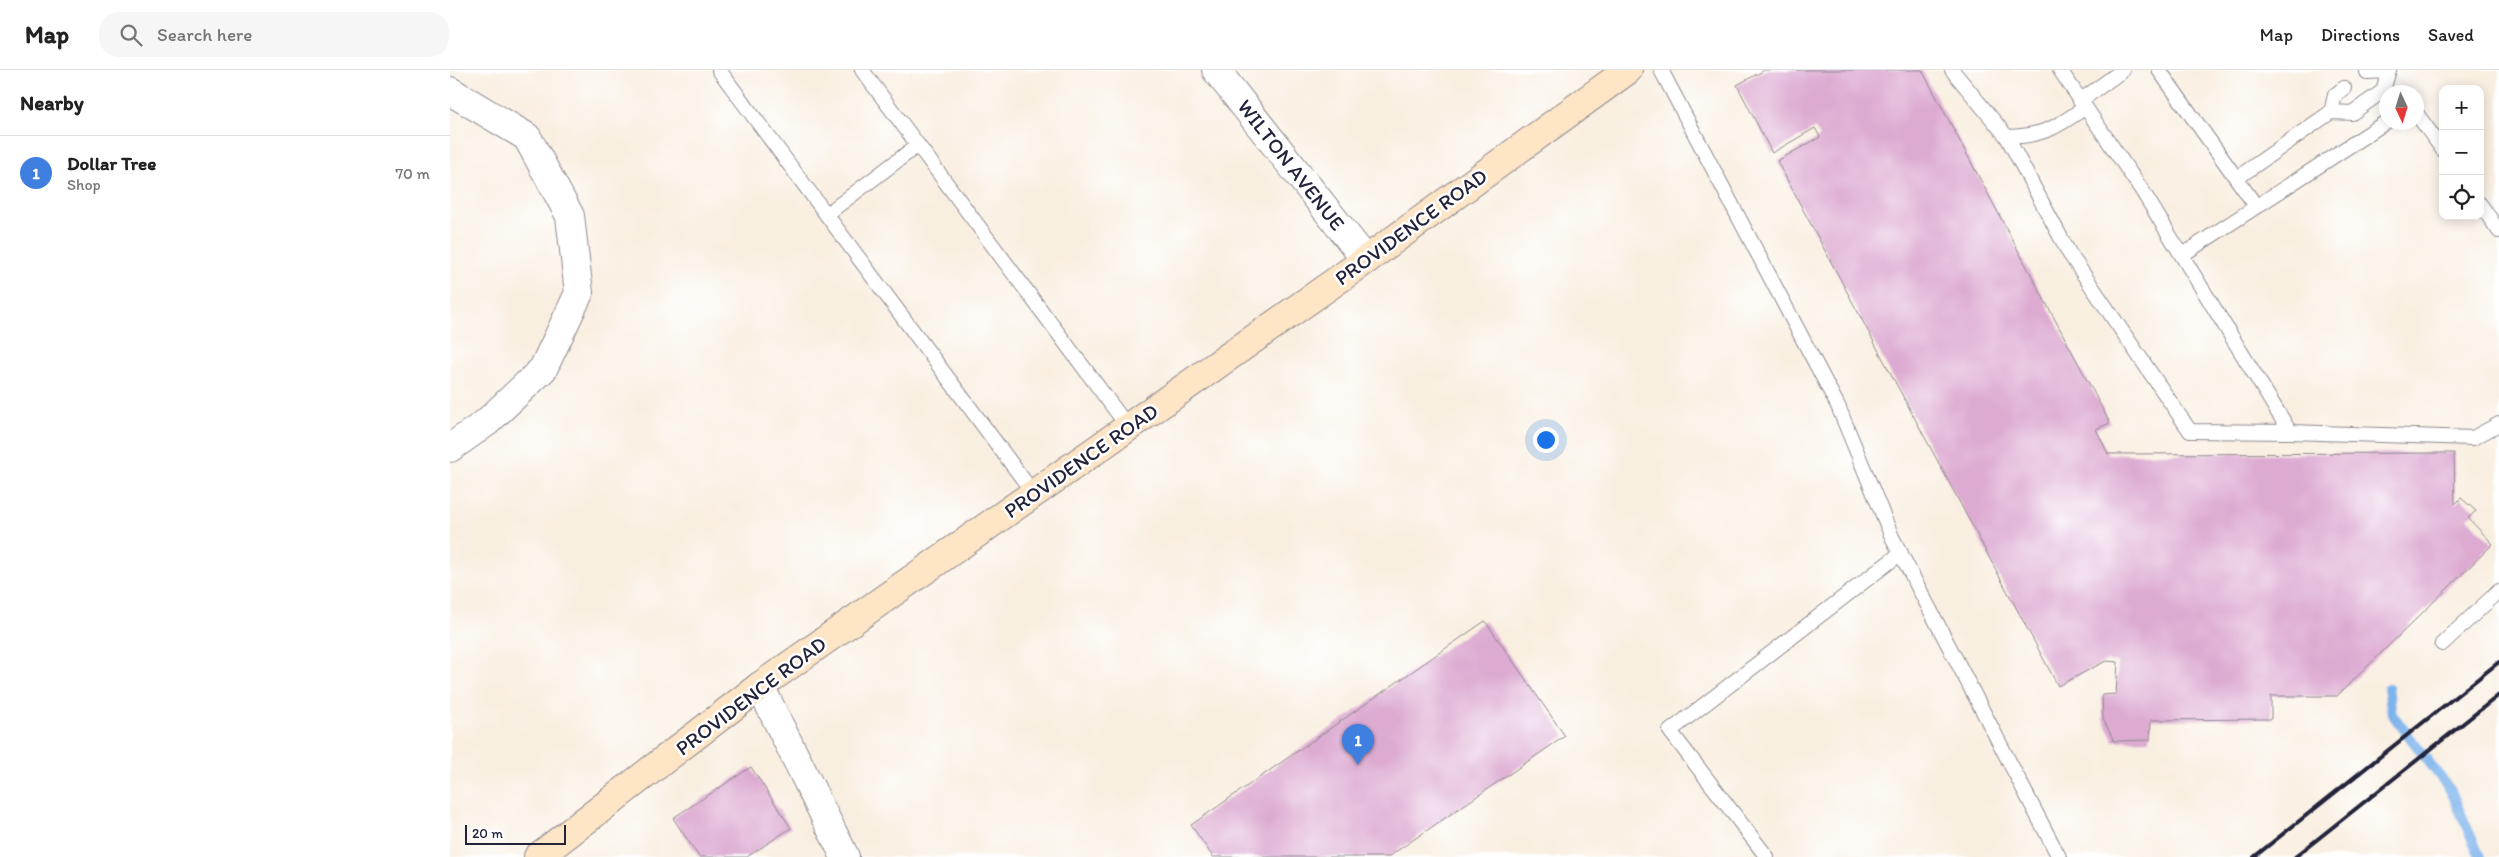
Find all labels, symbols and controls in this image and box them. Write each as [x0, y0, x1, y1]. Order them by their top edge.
search box [99, 12, 449, 57]
text: Map [25, 20, 69, 49]
icon: search [117, 21, 145, 49]
text: Search here [157, 23, 252, 46]
text: Map [2260, 24, 2293, 46]
text: Directions [2321, 24, 2400, 46]
text: Saved [2428, 24, 2474, 46]
north arrow [2379, 85, 2424, 130]
map controls [2439, 85, 2484, 220]
button: + [2439, 85, 2484, 130]
text: Nearby [20, 90, 84, 115]
street label: WILTON AVENUE [1232, 94, 1350, 235]
button: − [2439, 130, 2484, 175]
text: Dollar Tree [67, 152, 156, 175]
street label: PROVIDENCE ROAD [1330, 163, 1492, 290]
text: 1 [32, 164, 40, 183]
text: 70 m [395, 164, 430, 183]
text: Shop [67, 175, 101, 194]
button: locate [2439, 175, 2484, 220]
street label: PROVIDENCE ROAD [999, 398, 1163, 523]
your location [1533, 427, 1559, 453]
street label: PROVIDENCE ROAD [670, 631, 831, 760]
pin: 1 [1342, 724, 1374, 765]
scale bar [465, 822, 566, 845]
text: 20 m [472, 825, 503, 842]

